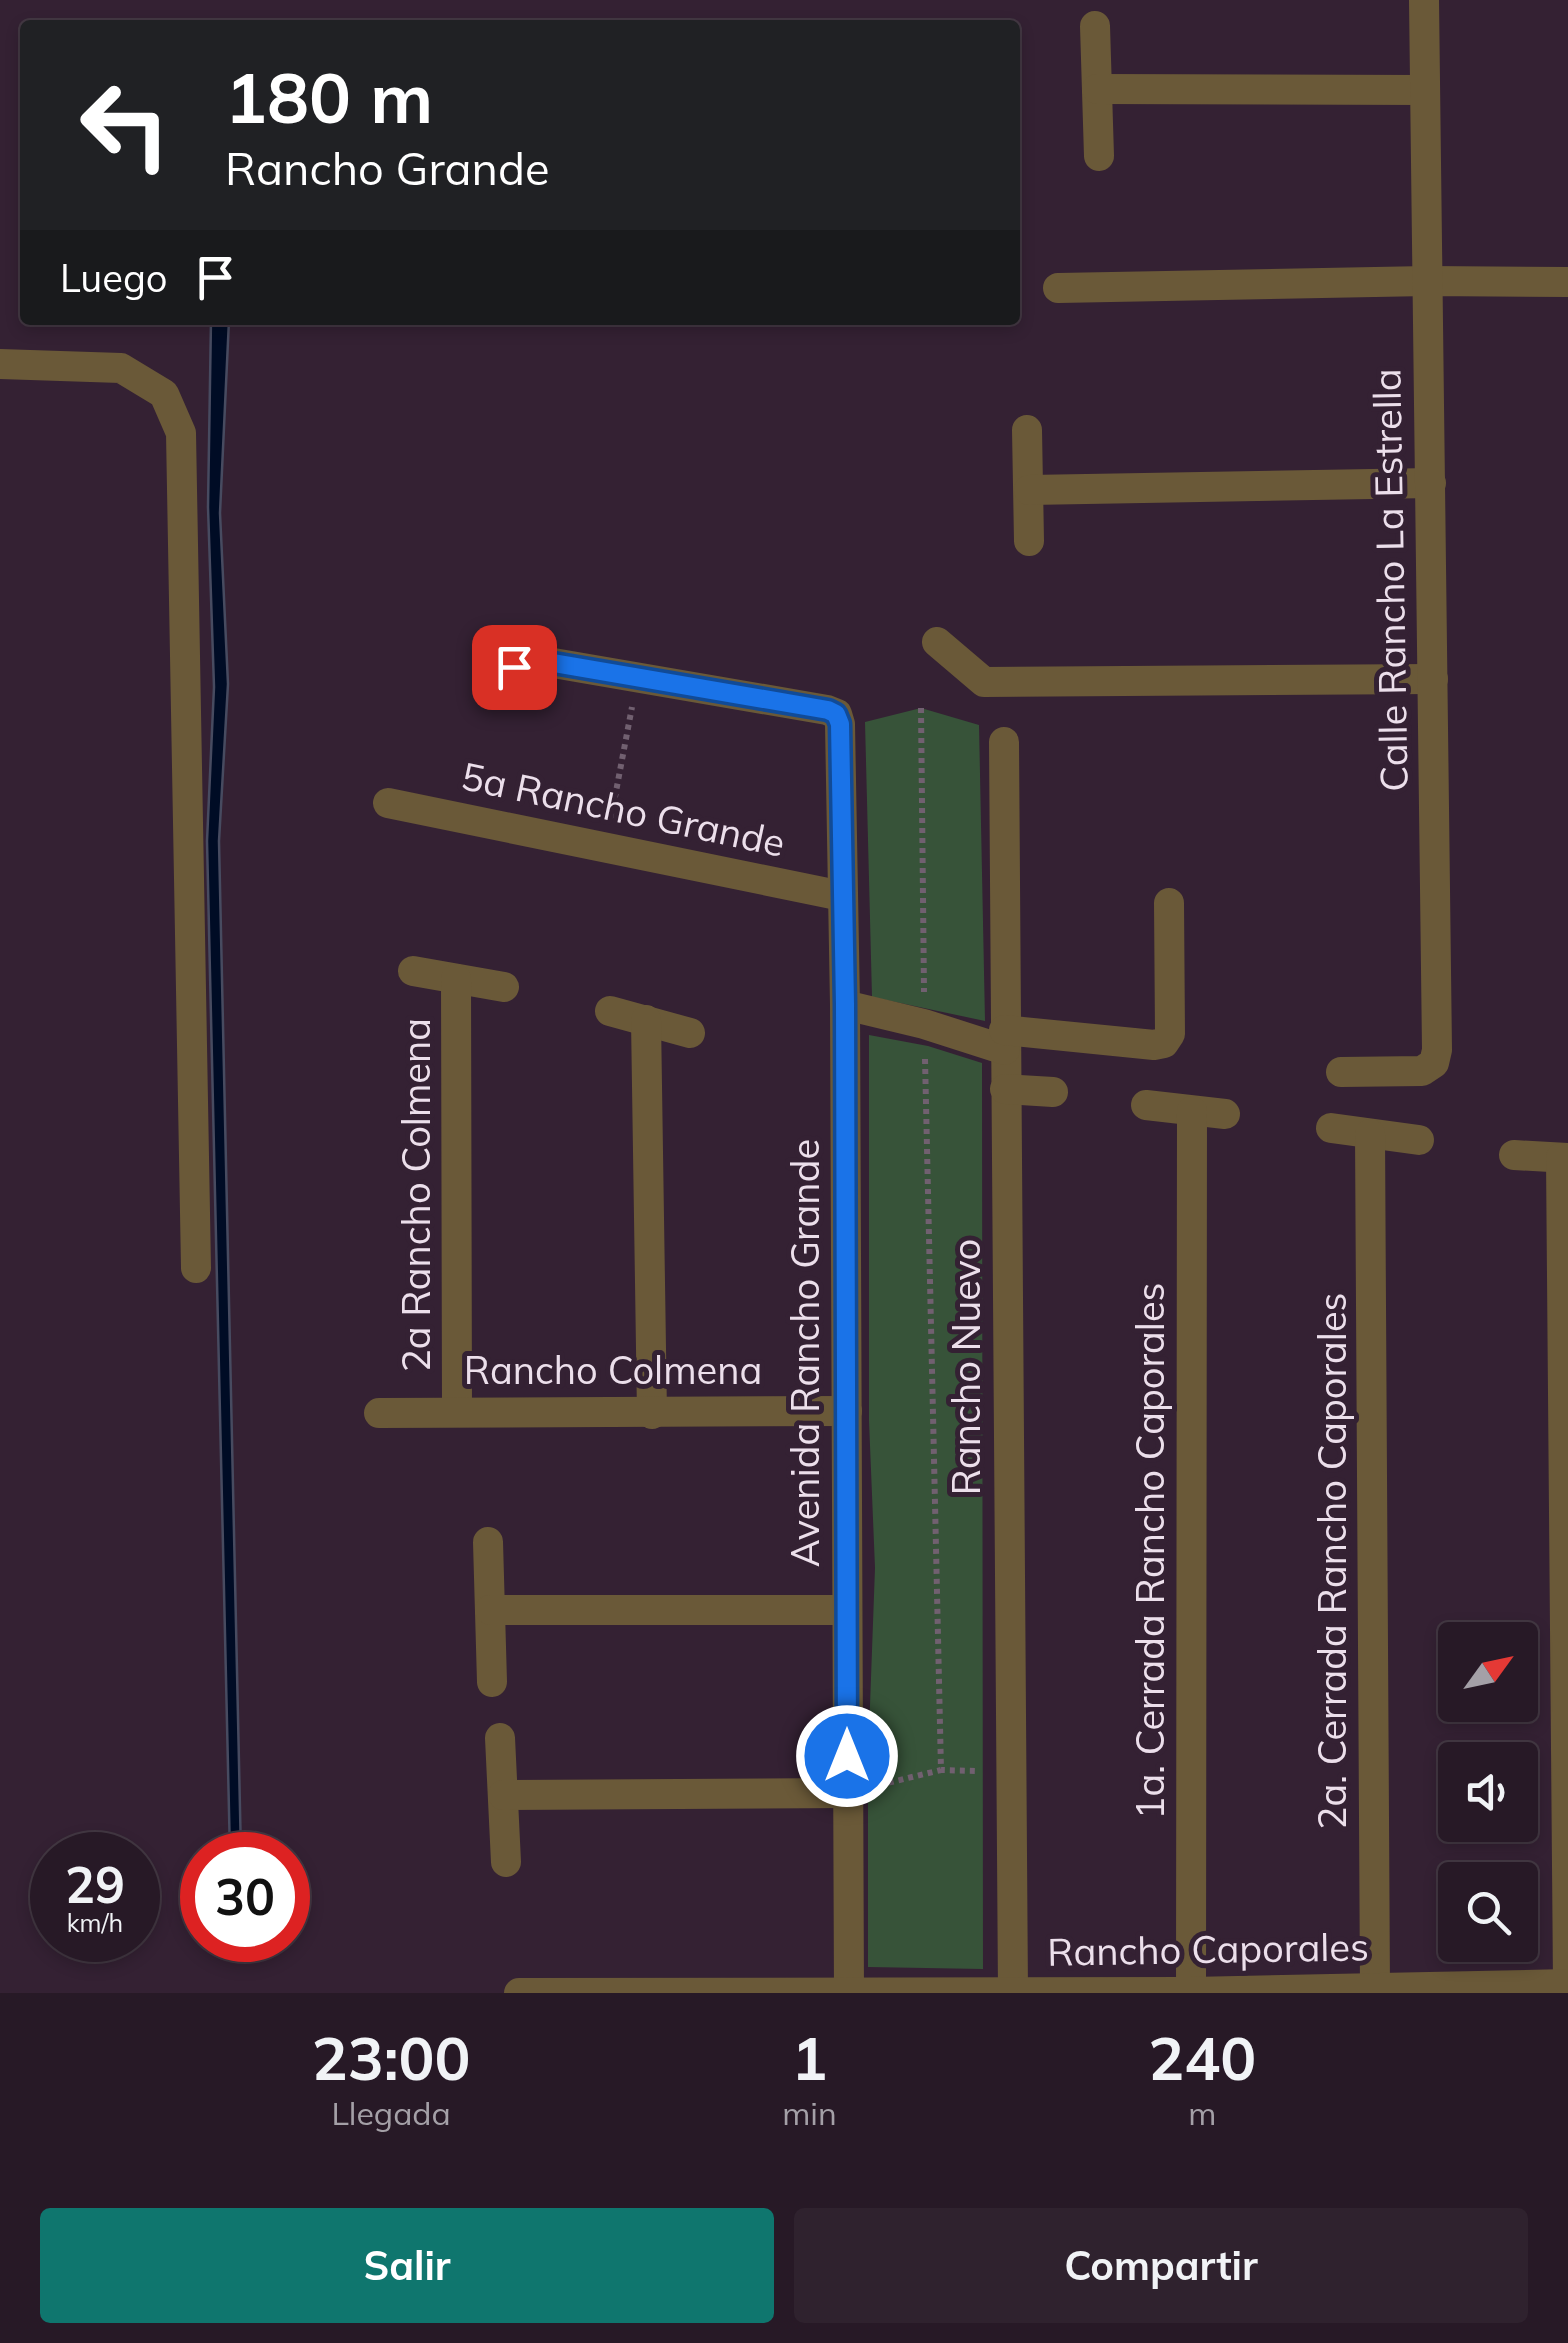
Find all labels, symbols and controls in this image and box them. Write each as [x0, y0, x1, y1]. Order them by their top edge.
text: 180 m [225, 53, 433, 141]
icon: left [60, 60, 190, 190]
text: Rancho Grande [225, 140, 549, 196]
icon: arrive [188, 250, 243, 305]
text: Luego [60, 254, 168, 302]
street label: Calle Rancho La Estrella [1362, 368, 1418, 792]
pin [472, 625, 557, 710]
icon: arrive [487, 640, 542, 695]
street label: 5a Rancho Grande [457, 751, 789, 867]
street label: 2a Rancho Colmena [392, 1018, 440, 1372]
street label: Avenida Rancho Grande [781, 1139, 829, 1567]
street label: Rancho Nuevo [942, 1239, 990, 1495]
street label: 1a. Cerrada Rancho Caporales [1126, 1283, 1174, 1819]
street label: 2a. Cerrada Rancho Caporales [1308, 1293, 1356, 1829]
street label: Rancho Colmena [464, 1346, 762, 1394]
north arrow [1438, 1622, 1538, 1722]
map controls [1438, 1622, 1538, 1962]
position arrow [795, 1704, 899, 1808]
button: sound [1438, 1742, 1538, 1842]
speed limit sign: 30 [180, 1832, 310, 1962]
text: 29 [65, 1853, 125, 1916]
button: search [1438, 1862, 1538, 1962]
text: km/h [67, 1907, 123, 1938]
street label: Rancho Caporales [1047, 1922, 1369, 1976]
text: 23:00 [312, 2020, 471, 2095]
text: 1 [791, 2020, 827, 2095]
text: 240 [1148, 2020, 1256, 2095]
text: Llegada [331, 2093, 451, 2133]
text: min [782, 2093, 837, 2133]
text: m [1188, 2093, 1216, 2133]
button: Salir [40, 2208, 774, 2323]
button: Compartir [794, 2208, 1528, 2323]

